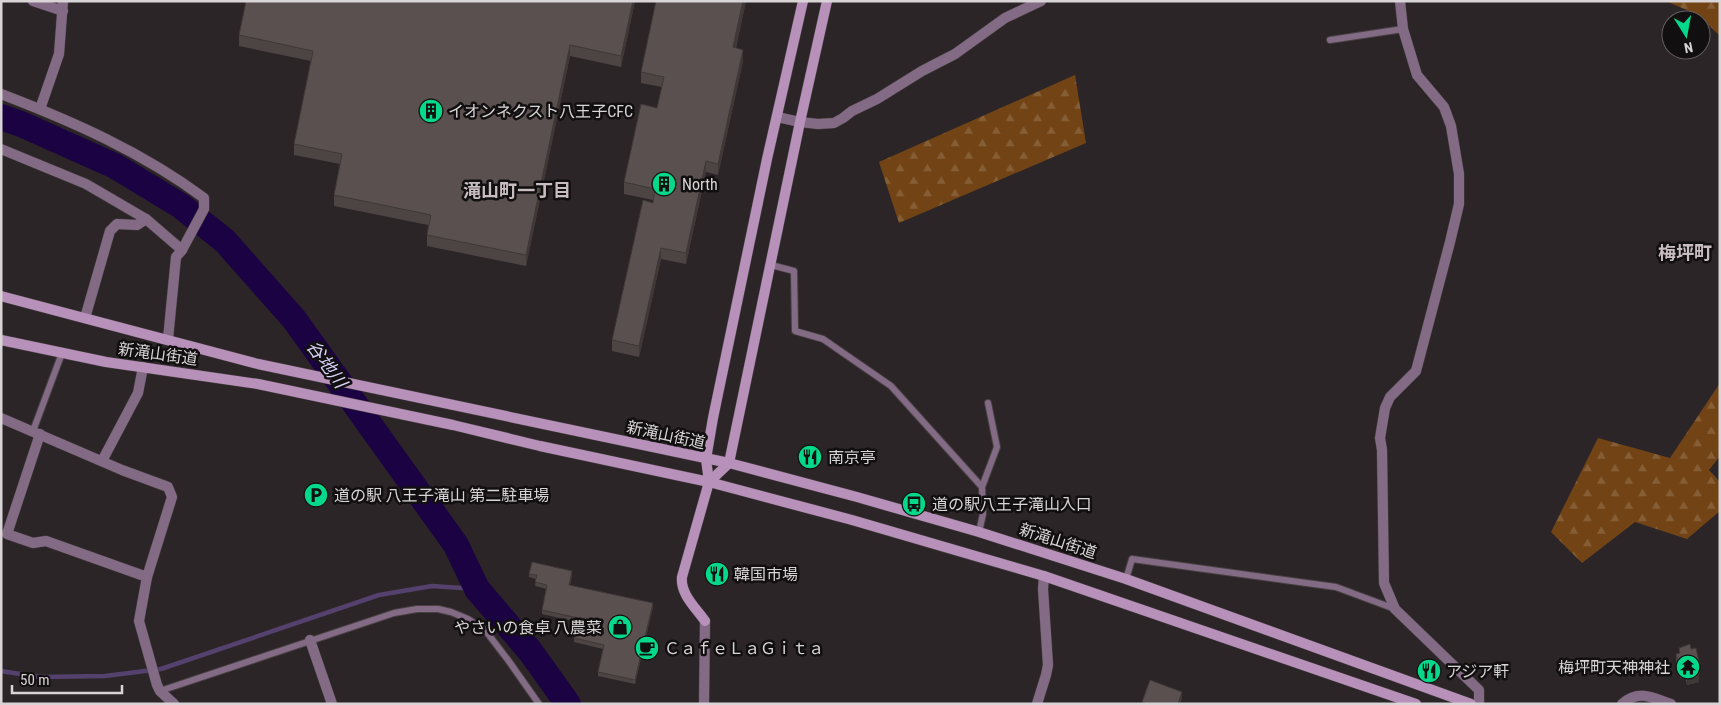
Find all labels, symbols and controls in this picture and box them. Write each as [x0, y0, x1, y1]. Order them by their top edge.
north arrow [1661, 10, 1711, 60]
text: N [1683, 39, 1694, 56]
building icon: イオンネクスト八王子CFC [418, 98, 444, 124]
place label: イオンネクスト八王子CFC [448, 102, 633, 121]
building icon: North [651, 171, 677, 197]
place label: North [682, 175, 718, 194]
district label: 滝山町一丁目 [463, 180, 571, 201]
district label: 梅坪町 [1658, 242, 1712, 263]
water label: 谷地川 [303, 336, 353, 394]
street label: 新滝山街道 [117, 339, 199, 369]
street label: 新滝山街道 [625, 417, 707, 453]
restaurant icon: 南京亭 [797, 444, 823, 470]
place label: 南京亭 [828, 448, 876, 467]
parking icon: 道の駅 八王子滝山 第二駐車場 [303, 482, 329, 508]
place label: 道の駅 八王子滝山 第二駐車場 [334, 486, 549, 505]
bus stop icon: 道の駅八王子滝山入口 [901, 491, 927, 517]
place label: 道の駅八王子滝山入口 [932, 495, 1092, 514]
street label: 新滝山街道 [1017, 520, 1099, 562]
restaurant icon: 韓国市場 [704, 561, 730, 587]
place label: 韓国市場 [734, 565, 798, 584]
shop icon: やさいの食卓 八農菜 [607, 614, 633, 640]
place label: やさいの食卓 八農菜 [454, 618, 602, 637]
cafe icon: ＣａｆｅＬａＧｉｔａ [634, 635, 660, 661]
place label: ＣａｆｅＬａＧｉｔａ [664, 639, 824, 658]
temple icon: 梅坪町天神神社 [1675, 654, 1701, 680]
restaurant icon: アジア軒 [1416, 658, 1442, 684]
place label: 梅坪町天神神社 [1558, 658, 1670, 677]
scale bar [12, 662, 122, 694]
place label: アジア軒 [1446, 662, 1509, 681]
text: 50 m [20, 671, 50, 689]

